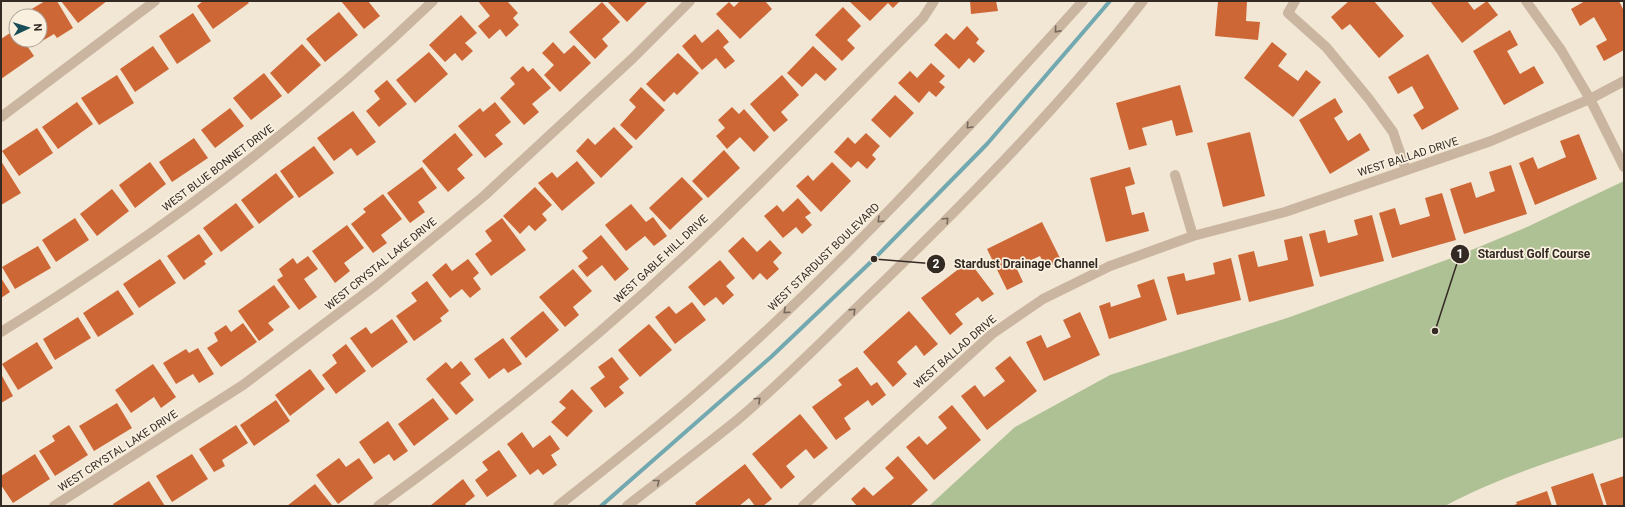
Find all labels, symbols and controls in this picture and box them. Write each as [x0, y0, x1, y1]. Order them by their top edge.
north arrow [8, 8, 48, 48]
text: N [31, 23, 44, 32]
one-way arrow [1054, 25, 1061, 33]
one-way arrow [966, 121, 974, 129]
street label: WEST BLUE BONNET DRIVE [160, 122, 276, 214]
street label: WEST BALLAD DRIVE [1356, 135, 1460, 179]
street label: WEST STARDUST BOULEVARD [766, 200, 882, 314]
street label: WEST GABLE HILL DRIVE [611, 212, 711, 306]
street label: WEST CRYSTAL LAKE DRIVE [323, 215, 439, 313]
one-way arrow [877, 215, 885, 223]
one-way arrow [941, 217, 949, 225]
callout: Stardust Golf Course [1450, 242, 1599, 266]
text: 1 [1457, 247, 1463, 261]
text: Stardust Golf Course [1478, 247, 1591, 261]
callout: Stardust Drainage Channel [926, 252, 1106, 276]
text: 2 [933, 257, 940, 271]
text: Stardust Drainage Channel [954, 257, 1098, 271]
one-way arrow [783, 306, 791, 314]
one-way arrow [848, 308, 856, 316]
street label: WEST BALLAD DRIVE [911, 313, 999, 391]
one-way arrow [753, 397, 761, 405]
street label: WEST CRYSTAL LAKE DRIVE [56, 408, 180, 494]
one-way arrow [653, 480, 660, 487]

